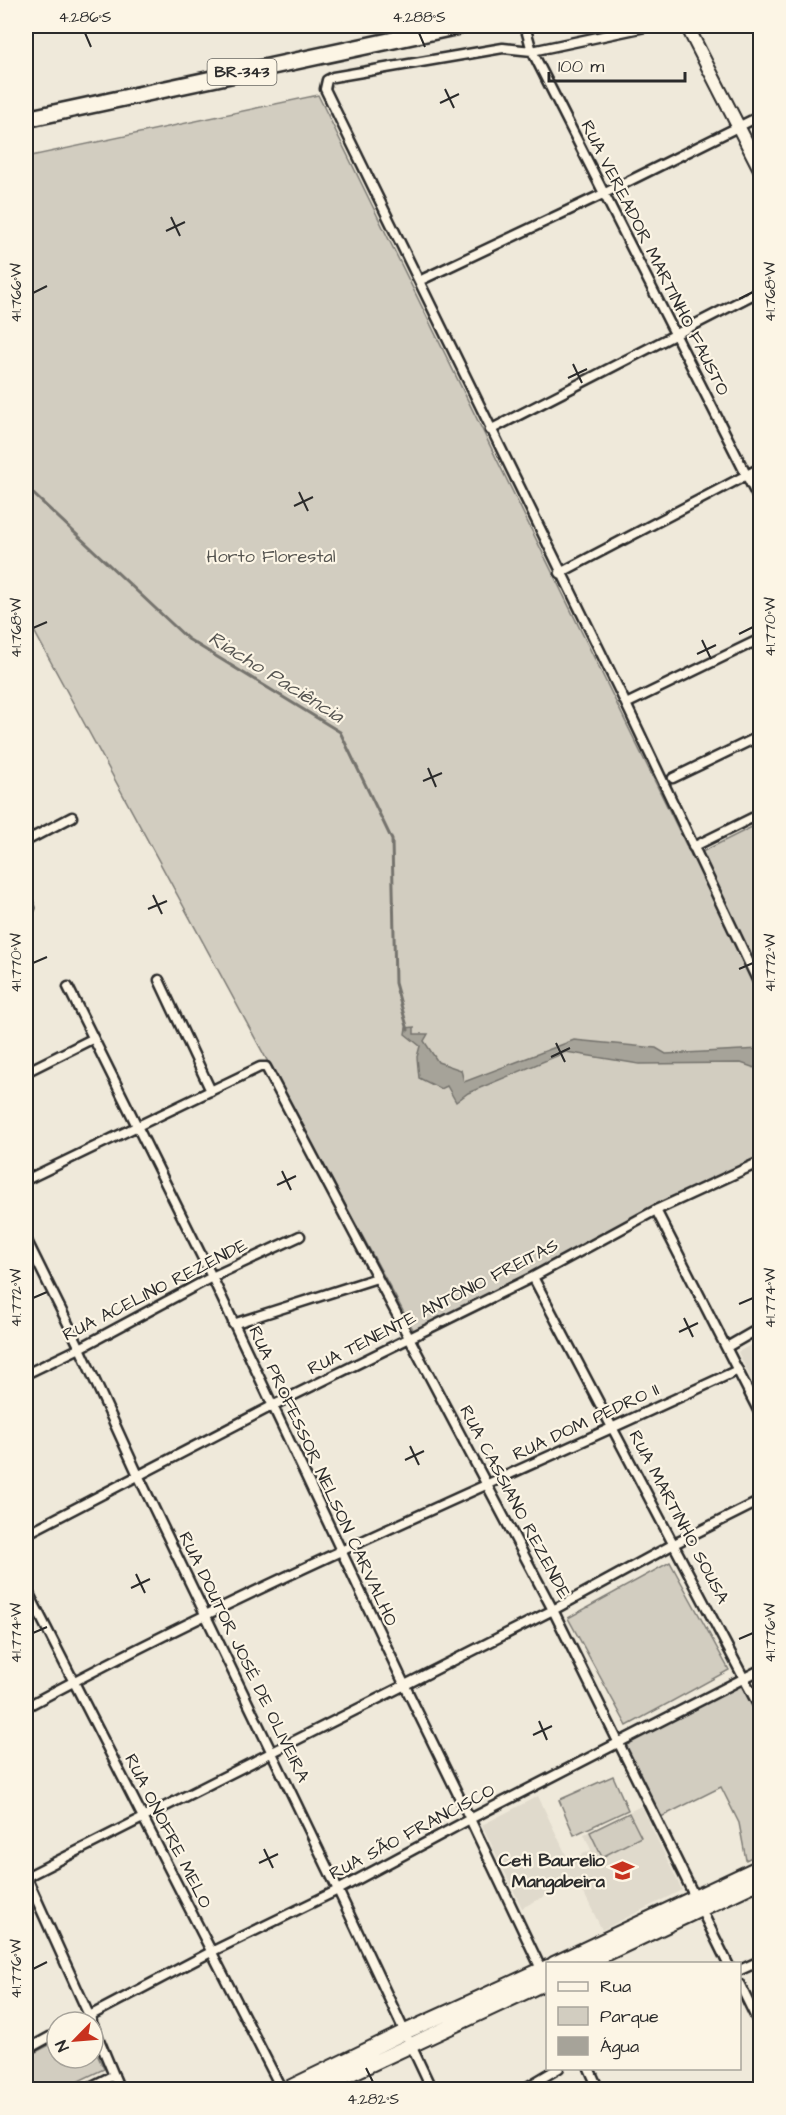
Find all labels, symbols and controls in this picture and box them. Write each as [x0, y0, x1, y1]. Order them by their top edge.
text: 4.286°S [59, 7, 112, 28]
text: 4.288°S [392, 7, 446, 28]
scale bar [549, 45, 686, 83]
text: 100 m [558, 54, 604, 79]
road number: BR-343 [208, 59, 276, 85]
street label: RUA VEREADOR MARTINHO FAUSTO [574, 116, 736, 400]
text: 41.768°W [760, 262, 781, 322]
text: 41.766°W [6, 263, 27, 323]
park label: Horto Florestal [207, 544, 336, 569]
text: 41.770°W [760, 597, 781, 657]
text: 41.768°W [6, 598, 27, 658]
water label: Riacho Paciência [203, 624, 350, 730]
text: 41.770°W [6, 933, 27, 993]
text: 41.772°W [760, 934, 781, 992]
street label: RUA ACELINO REZENDE [58, 1232, 252, 1347]
street label: RUA TENENTE ANTÔNIO FREITAS [303, 1233, 563, 1381]
text: 41.774°W [760, 1268, 781, 1328]
text: 41.772°W [6, 1269, 27, 1327]
street label: RUA PROFESSOR NELSON CARVALHO [242, 1322, 404, 1630]
street label: RUA DOM PEDRO II [509, 1377, 663, 1467]
street label: RUA CASSIANO REZENDE [453, 1401, 577, 1603]
street label: RUA MARTINHO SOUSA [623, 1426, 736, 1609]
street label: RUA DOUTOR JOSÉ DE OLIVEIRA [172, 1528, 316, 1787]
text: 41.774°W [6, 1603, 27, 1663]
text: 41.776°W [760, 1603, 781, 1663]
street label: RUA ONOFRE MELO [118, 1749, 218, 1913]
street label: RUA SÃO FRANCISCO [325, 1778, 499, 1886]
place label: Ceti Baurelio Mangabeira [499, 1848, 606, 1895]
school or university icon: Ceti Baurelio Mangabeira [610, 1857, 636, 1883]
text: 41.776°W [6, 1939, 27, 1999]
legend [546, 1962, 741, 2070]
text: Rua [600, 1974, 631, 1999]
text: Parque [600, 2004, 659, 2029]
north arrow [45, 2010, 105, 2070]
text: Água [600, 2034, 639, 2060]
text: N [50, 2037, 74, 2055]
text: 4.282°S [347, 2089, 399, 2110]

